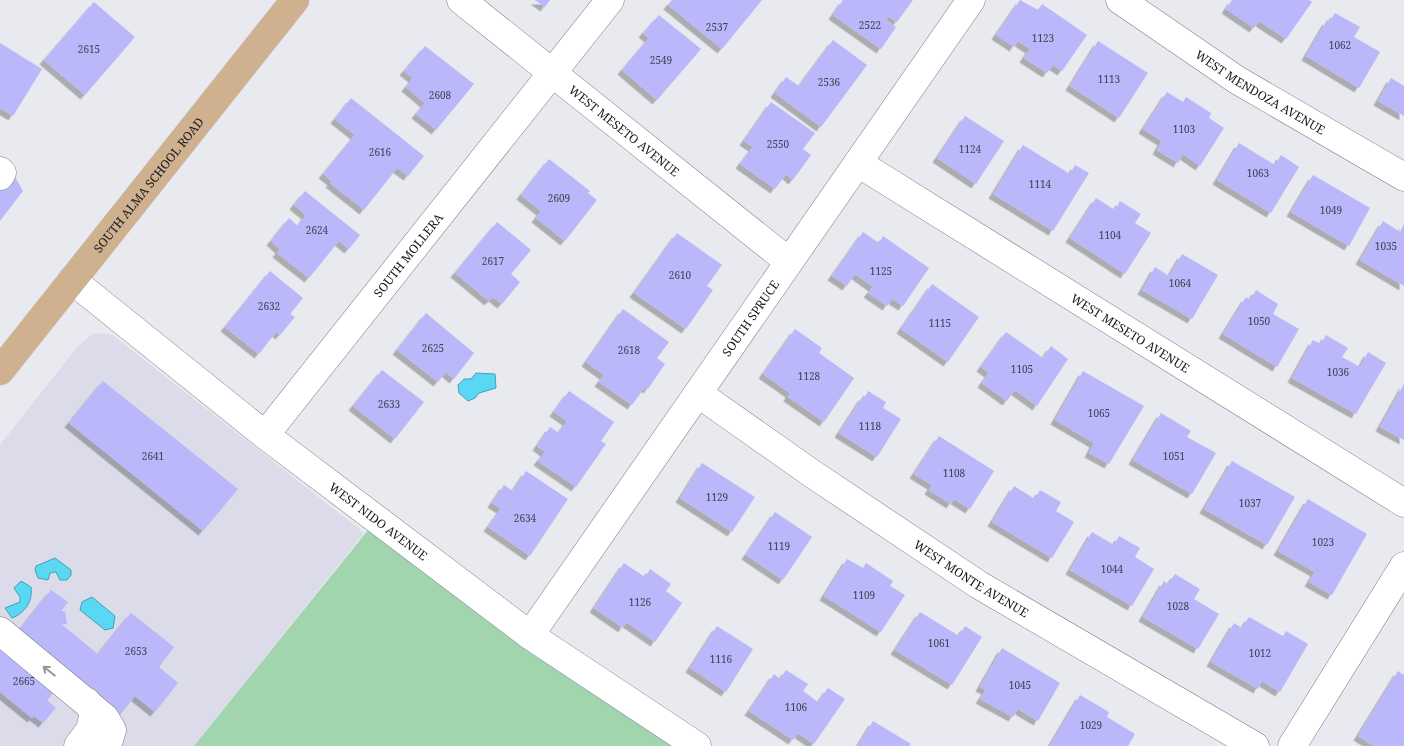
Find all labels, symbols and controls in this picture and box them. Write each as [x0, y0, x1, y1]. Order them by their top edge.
house number: 2522 [859, 18, 881, 32]
house number: 2537 [706, 20, 729, 34]
house number: 1123 [1032, 31, 1055, 45]
house number: 1062 [1329, 38, 1351, 52]
house number: 2615 [78, 42, 100, 56]
street label: WEST MENDOZA AVENUE [1192, 46, 1329, 138]
house number: 2549 [650, 53, 672, 67]
house number: 1113 [1098, 72, 1121, 86]
house number: 2536 [818, 75, 841, 89]
street label: WEST MESETO AVENUE [565, 81, 683, 180]
house number: 2608 [429, 88, 452, 102]
street label: SOUTH ALMA SCHOOL ROAD [89, 113, 207, 256]
house number: 1103 [1173, 122, 1196, 136]
house number: 2550 [767, 137, 790, 151]
house number: 1124 [959, 142, 982, 156]
house number: 2616 [369, 145, 392, 159]
house number: 1063 [1247, 166, 1270, 180]
house number: 1114 [1029, 177, 1052, 191]
house number: 2609 [548, 191, 570, 205]
house number: 1049 [1320, 203, 1342, 217]
street label: SOUTH MOLLERA [369, 209, 447, 300]
house number: 2624 [306, 223, 329, 237]
house number: 1104 [1099, 228, 1122, 242]
house number: 1035 [1375, 239, 1397, 253]
house number: 2617 [482, 254, 505, 268]
house number: 1125 [870, 264, 892, 278]
house number: 2610 [669, 268, 692, 282]
house number: 1064 [1169, 276, 1192, 290]
street label: SOUTH SPRUCE [718, 277, 783, 359]
street label: WEST MESETO AVENUE [1068, 289, 1193, 376]
house number: 2632 [258, 299, 280, 313]
house number: 1050 [1248, 314, 1271, 328]
house number: 1115 [929, 316, 951, 330]
house number: 2625 [422, 341, 444, 355]
house number: 2618 [618, 343, 641, 357]
house number: 1105 [1011, 362, 1033, 376]
house number: 1036 [1327, 365, 1350, 379]
house number: 1128 [798, 369, 821, 383]
house number: 2633 [378, 397, 401, 411]
house number: 1065 [1088, 406, 1110, 420]
house number: 1118 [859, 419, 882, 433]
house number: 2641 [142, 449, 164, 463]
house number: 1051 [1163, 449, 1185, 463]
house number: 1108 [943, 466, 966, 480]
street label: WEST NIDO AVENUE [326, 478, 431, 564]
house number: 1129 [706, 490, 728, 504]
house number: 1037 [1239, 496, 1262, 510]
house number: 2634 [514, 511, 537, 525]
house number: 1023 [1312, 535, 1335, 549]
street label: WEST MONTE AVENUE [911, 536, 1032, 621]
house number: 1119 [768, 539, 790, 553]
house number: 1044 [1101, 562, 1124, 576]
house number: 1109 [853, 588, 875, 602]
house number: 1126 [629, 595, 652, 609]
house number: 1028 [1167, 599, 1190, 613]
house number: 1061 [928, 636, 950, 650]
house number: 2653 [125, 644, 148, 658]
house number: 1012 [1249, 646, 1271, 660]
house number: 1116 [710, 652, 733, 666]
one-way arrow [43, 665, 56, 676]
house number: 2665 [13, 674, 35, 688]
house number: 1045 [1009, 678, 1031, 692]
house number: 1106 [785, 700, 808, 714]
house number: 1029 [1080, 718, 1102, 732]

